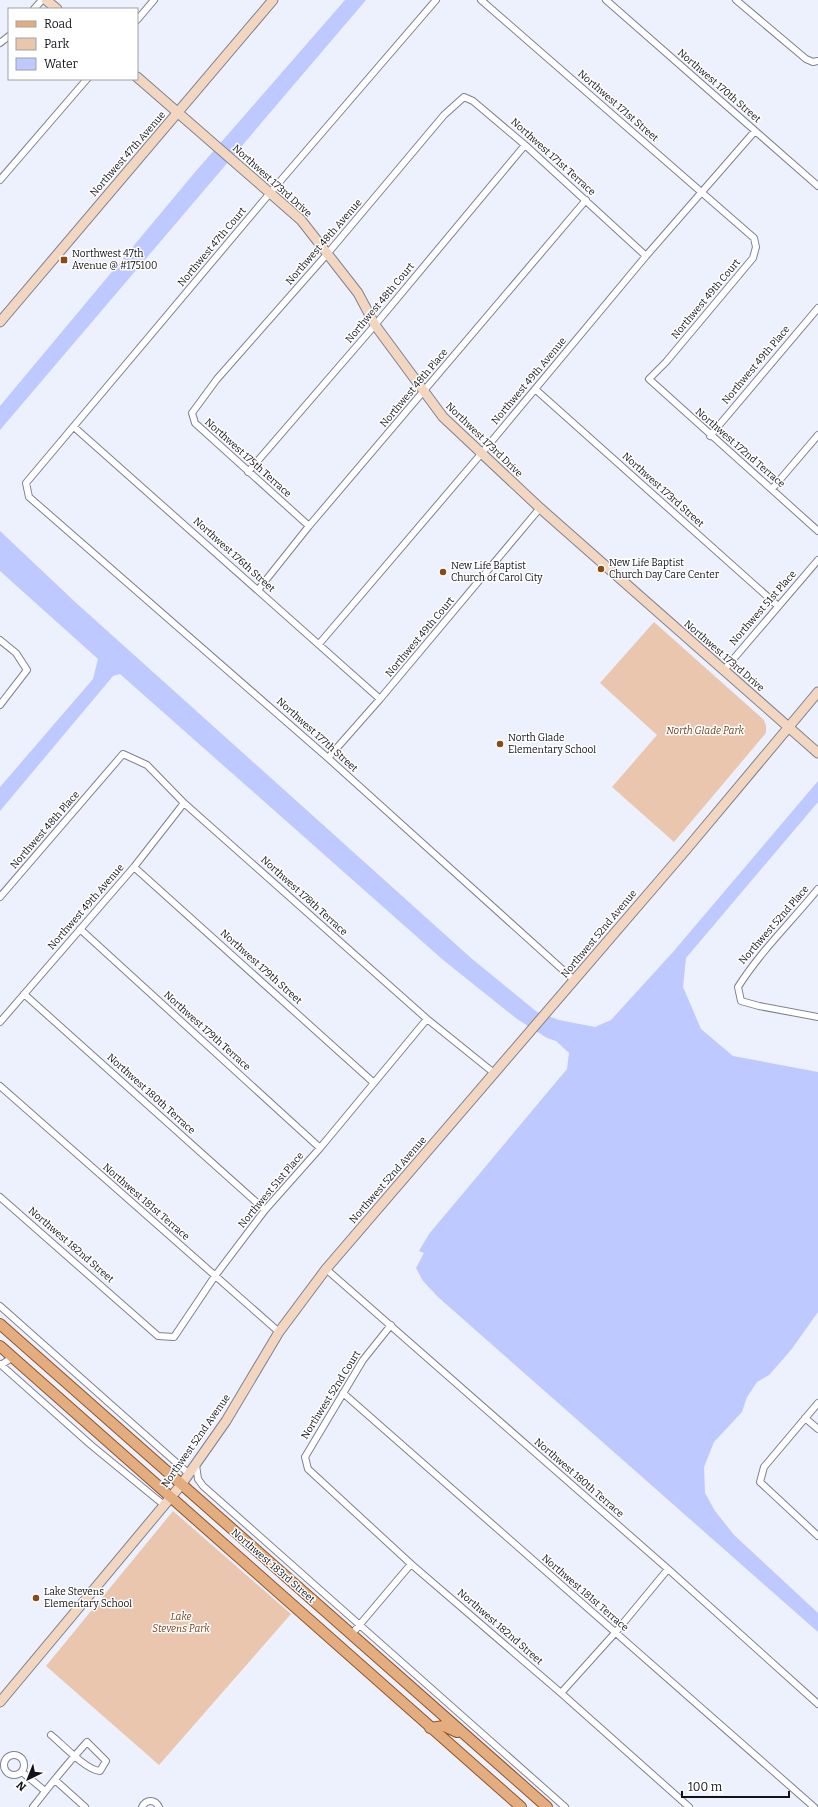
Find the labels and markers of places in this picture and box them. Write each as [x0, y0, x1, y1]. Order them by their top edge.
place label: Northwest 47th Avenue @ #175100 [72, 248, 158, 272]
marker: Northwest 47th Avenue @ #175100 [59, 255, 69, 265]
place label: New Life Baptist Church Day Care Center [609, 557, 720, 581]
place label: New Life Baptist Church of Carol City [451, 560, 543, 584]
marker: New Life Baptist Church Day Care Center [596, 564, 606, 574]
marker: New Life Baptist Church of Carol City [438, 567, 448, 577]
place label: North Glade Elementary School [508, 732, 596, 756]
marker: North Glade Elementary School [495, 739, 505, 749]
place label: Lake Stevens Elementary School [44, 1586, 132, 1610]
marker: Lake Stevens Elementary School [31, 1593, 41, 1603]

